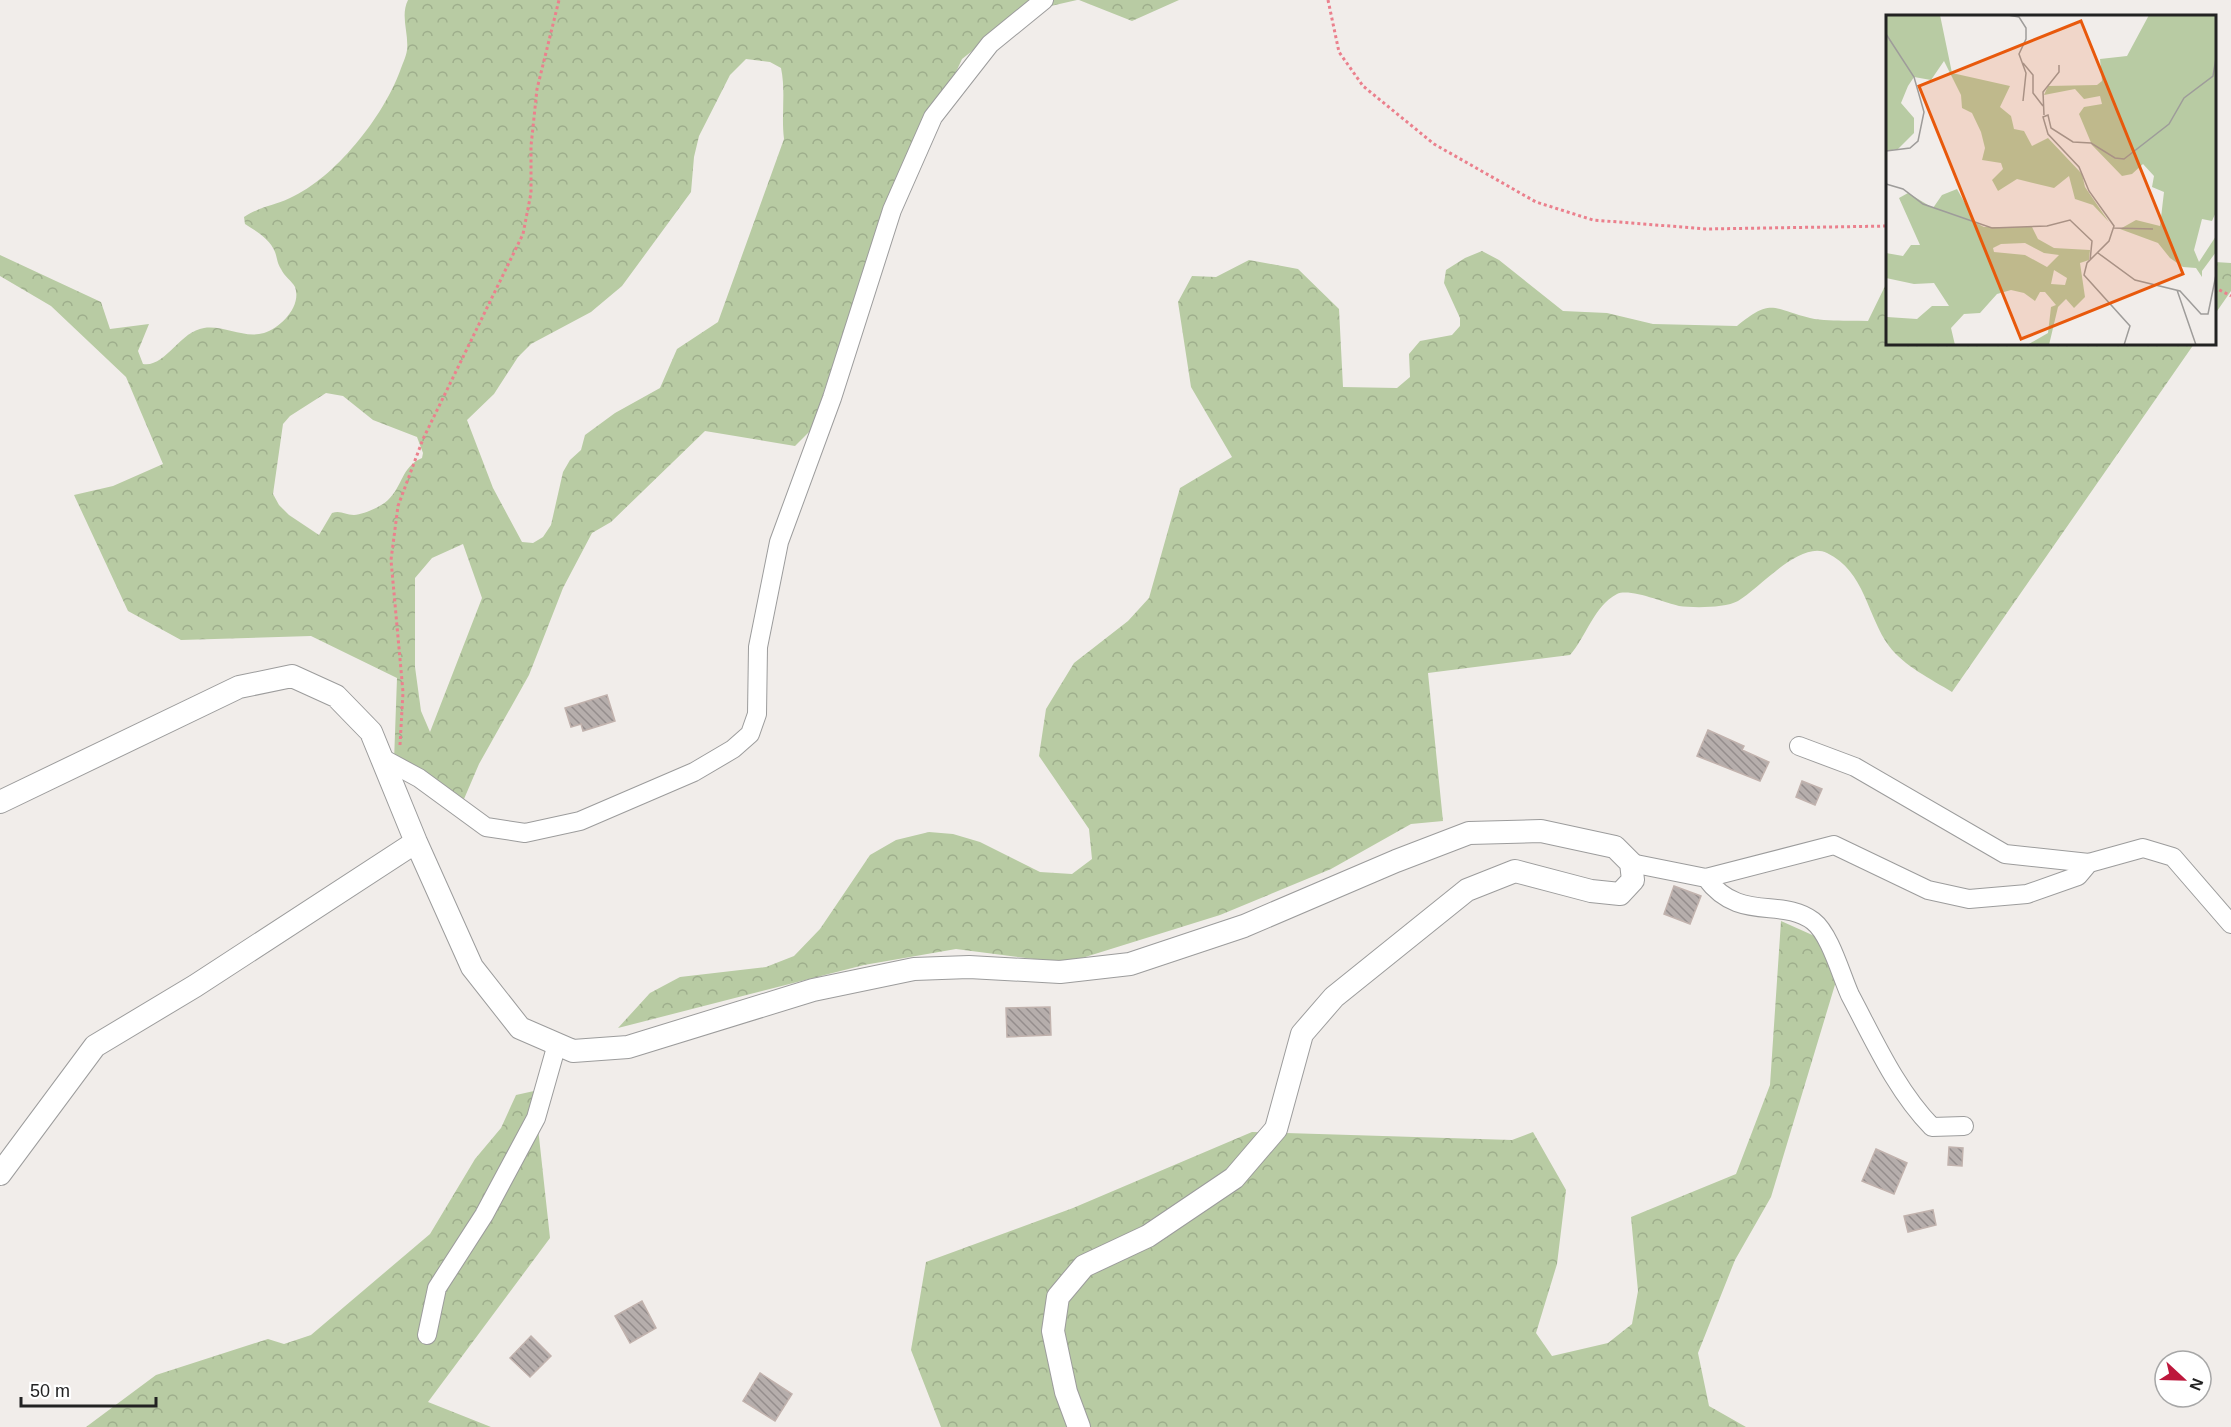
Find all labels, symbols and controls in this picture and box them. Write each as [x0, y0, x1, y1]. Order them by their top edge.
inset map [1886, 15, 2216, 345]
north arrow [2153, 1349, 2213, 1409]
scale bar [21, 1370, 156, 1408]
text: N [2186, 1376, 2206, 1393]
text: 50 m [30, 1381, 70, 1401]

